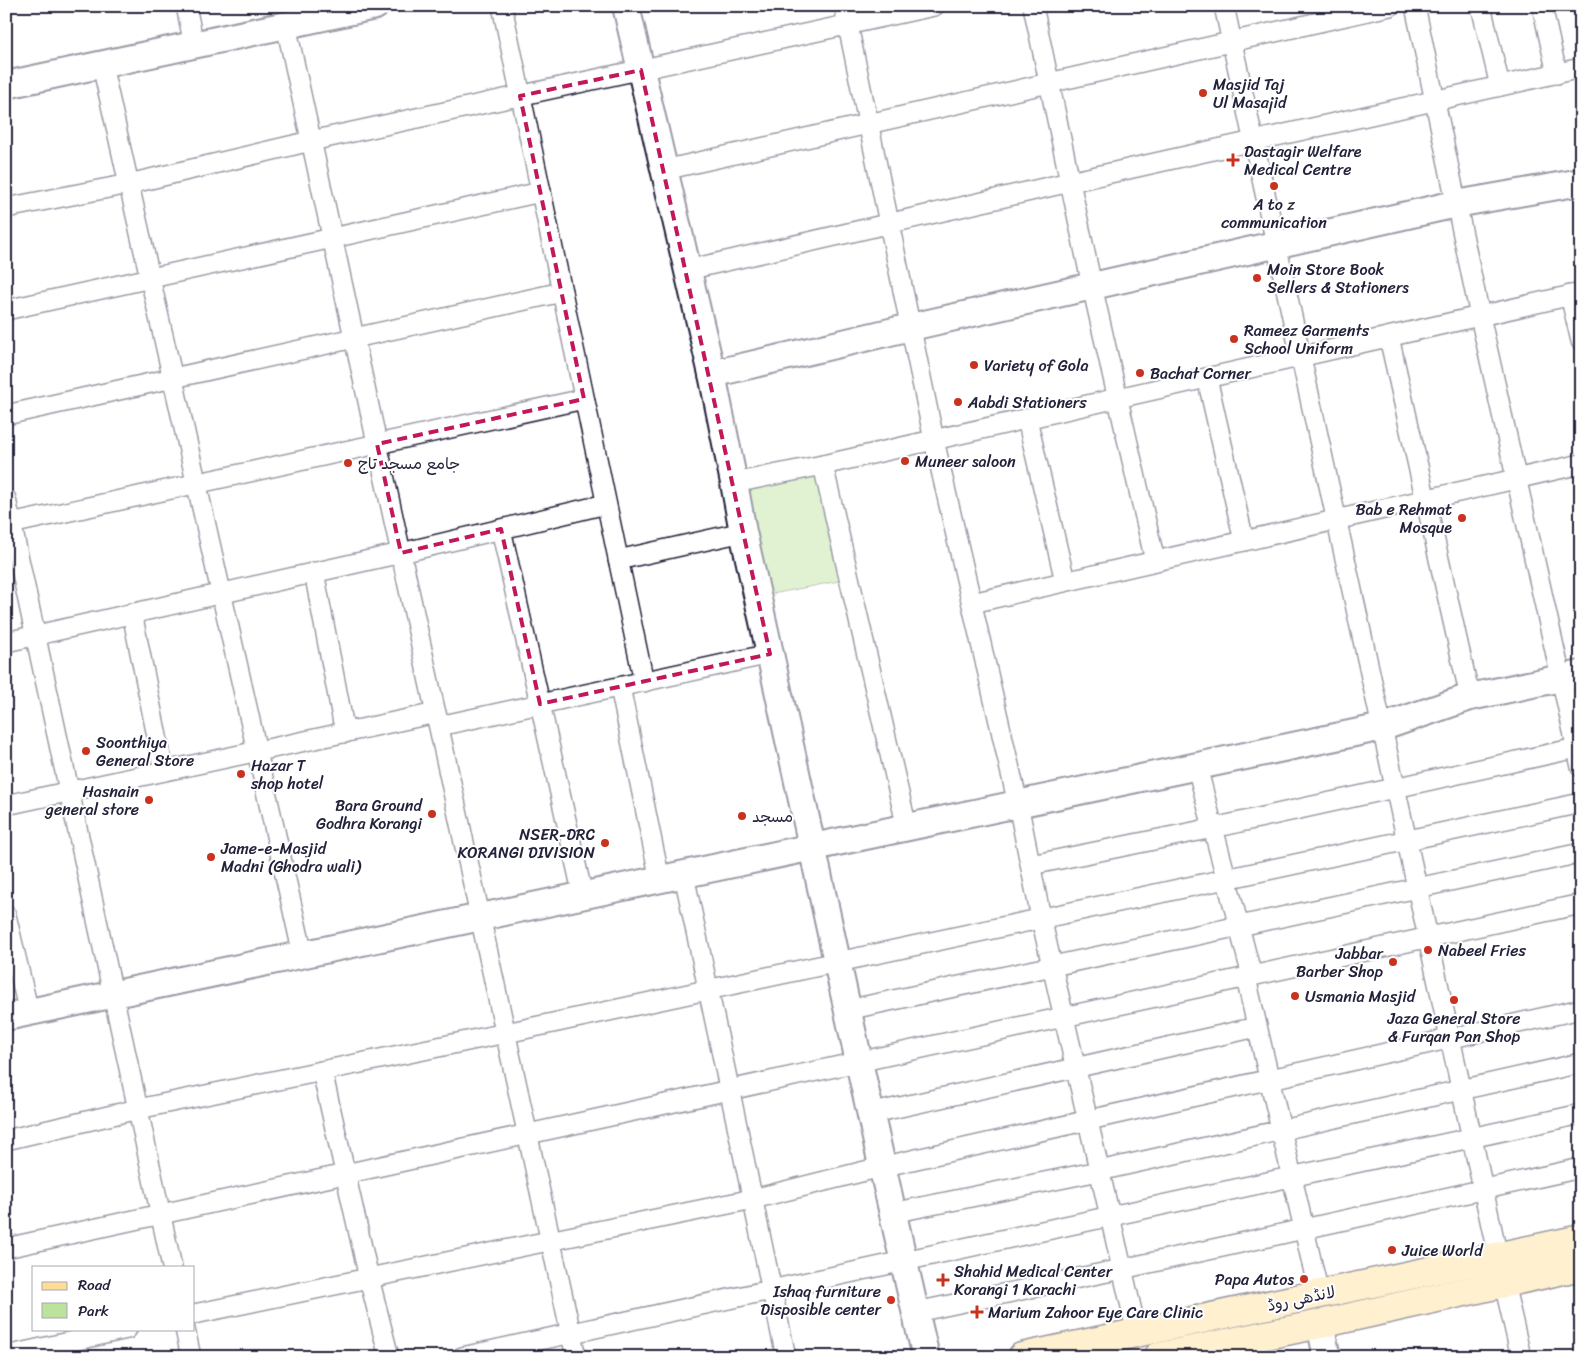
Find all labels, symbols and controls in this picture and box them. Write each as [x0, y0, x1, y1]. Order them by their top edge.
place label: Masjid Taj Ul Masajid [1213, 70, 1288, 117]
marker: Masjid Taj Ul Masajid [1197, 87, 1209, 99]
place label: Dastagir Welfare Medical Centre [1244, 137, 1362, 184]
marker: Dastagir Welfare Medical Centre [1226, 153, 1240, 167]
marker: A to z communication [1268, 180, 1280, 192]
place label: A to z communication [1221, 190, 1327, 237]
place label: Moin Store Book Sellers & Stationers [1267, 255, 1409, 302]
marker: Moin Store Book Sellers & Stationers [1251, 272, 1263, 284]
place label: Rameez Garments School Uniform [1244, 316, 1370, 363]
marker: Rameez Garments School Uniform [1228, 333, 1240, 345]
place label: Variety of Gola [984, 351, 1089, 380]
marker: Variety of Gola [968, 359, 980, 371]
place label: Bachat Corner [1150, 359, 1252, 388]
marker: Bachat Corner [1134, 367, 1146, 379]
place label: Aabdi Stationers [967, 388, 1087, 417]
marker: Aabdi Stationers [952, 396, 964, 408]
place label: Muneer saloon [915, 447, 1016, 476]
place label: جامع مسجد تاج [358, 449, 460, 478]
marker: Muneer saloon [899, 455, 911, 467]
marker: جامع مسجد تاج [342, 457, 354, 469]
place label: Bab e Rehmat Mosque [1355, 495, 1452, 542]
marker: Bab e Rehmat Mosque [1456, 512, 1468, 524]
place label: Soonthiya General Store [96, 728, 194, 775]
marker: Soonthiya General Store [80, 745, 92, 757]
place label: Hazar T shop hotel [250, 751, 324, 798]
marker: Hazar T shop hotel [235, 768, 247, 780]
place label: Hasnain general store [44, 777, 139, 824]
place label: Bara Ground Godhra Korangi [316, 791, 424, 838]
marker: Hasnain general store [143, 794, 155, 806]
place label: مسجد [752, 802, 793, 831]
marker: Bara Ground Godhra Korangi [426, 808, 438, 820]
marker: مسجد [736, 810, 748, 822]
place label: NSER-DRC KORANGI DIVISION [458, 820, 596, 867]
place label: Jame-e-Masjid Madni (Ghodra wali) [220, 834, 362, 881]
marker: NSER-DRC KORANGI DIVISION [599, 837, 611, 849]
marker: Jame-e-Masjid Madni (Ghodra wali) [205, 851, 217, 863]
place label: Nabeel Fries [1438, 936, 1526, 965]
place label: Jabbar Barber Shop [1296, 939, 1384, 986]
marker: Nabeel Fries [1422, 944, 1434, 956]
marker: Jabbar Barber Shop [1387, 956, 1399, 968]
place label: Usmania Masjid [1305, 982, 1417, 1011]
marker: Usmania Masjid [1289, 990, 1301, 1002]
marker: Jaza General Store & Furqan Pan Shop [1448, 994, 1460, 1006]
place label: Jaza General Store & Furqan Pan Shop [1387, 1004, 1521, 1051]
place label: Juice World [1401, 1236, 1484, 1265]
marker: Juice World [1386, 1244, 1398, 1256]
place label: Shahid Medical Center Korangi 1 Karachi [954, 1257, 1114, 1304]
place label: Papa Autos [1215, 1265, 1294, 1294]
legend [32, 1266, 195, 1330]
text: Road [78, 1272, 111, 1298]
marker: Shahid Medical Center Korangi 1 Karachi [936, 1273, 950, 1287]
marker: Papa Autos [1298, 1273, 1310, 1285]
place label: Ishaq furniture Disposible center [760, 1277, 882, 1324]
street label: لانڈھی روڈ [1264, 1277, 1338, 1320]
marker: Ishaq furniture Disposible center [885, 1294, 897, 1306]
text: Park [78, 1298, 109, 1324]
place label: Marium Zahoor Eye Care Clinic [988, 1298, 1203, 1327]
marker: Marium Zahoor Eye Care Clinic [970, 1305, 984, 1319]

